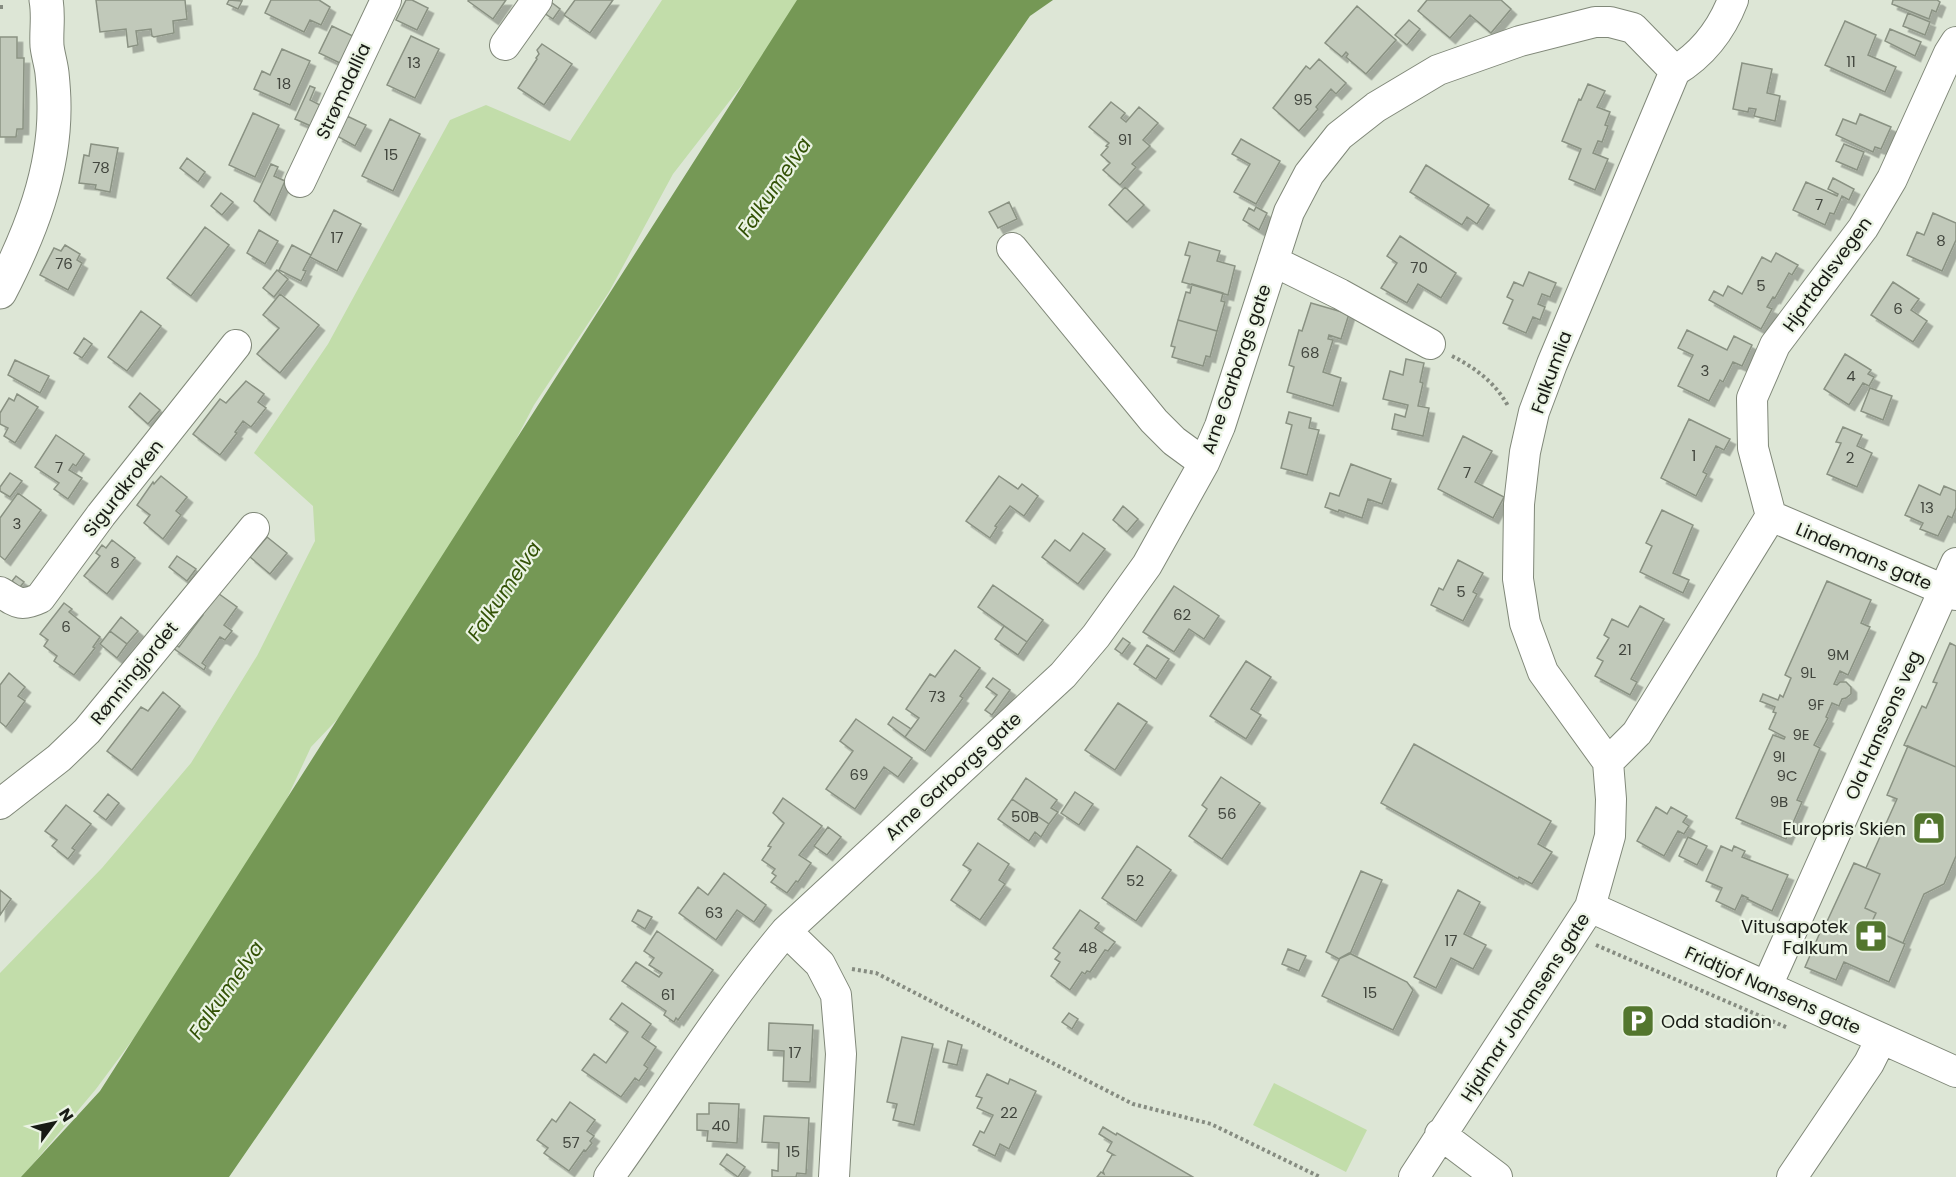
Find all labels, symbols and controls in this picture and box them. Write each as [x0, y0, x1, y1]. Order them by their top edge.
street label: Strømdallia [310, 39, 376, 143]
house number: 11 [1846, 51, 1856, 72]
house number: 13 [407, 52, 421, 73]
house number: 18 [277, 73, 291, 94]
house number: 95 [1294, 89, 1312, 110]
house number: 91 [1118, 129, 1132, 150]
water label: Falkumelva [730, 132, 818, 242]
house number: 15 [384, 144, 398, 165]
house number: 78 [92, 157, 110, 178]
house number: 7 [1815, 194, 1823, 215]
street label: Hjartdalsvegen [1777, 211, 1877, 337]
house number: 17 [331, 227, 344, 248]
house number: 8 [1936, 230, 1946, 251]
house number: 76 [55, 253, 73, 274]
house number: 70 [1410, 257, 1428, 278]
house number: 5 [1756, 275, 1766, 296]
street label: Arne Garborgs gate [1195, 281, 1277, 457]
house number: 6 [1893, 298, 1903, 319]
street label: Falkumlia [1525, 327, 1577, 417]
house number: 68 [1301, 342, 1320, 363]
house number: 3 [1701, 360, 1709, 381]
house number: 4 [1846, 365, 1856, 386]
street label: Sigurdkroken [77, 434, 169, 542]
house number: 1 [1692, 445, 1696, 466]
house number: 2 [1846, 447, 1854, 468]
house number: 7 [55, 457, 63, 478]
house number: 7 [1463, 462, 1471, 483]
house number: 13 [1920, 497, 1934, 518]
house number: 3 [13, 513, 21, 534]
street label: Lindemans gate [1792, 516, 1936, 596]
water label: Falkumelva [460, 536, 548, 646]
house number: 8 [110, 552, 120, 573]
house number: 5 [1456, 581, 1466, 602]
house number: 62 [1173, 604, 1191, 625]
house number: 6 [61, 616, 71, 637]
street label: Rønningjordet [85, 616, 183, 730]
house number: 21 [1618, 639, 1632, 660]
house number: 9M [1827, 644, 1849, 665]
street label: Ola Hanssons veg [1839, 646, 1927, 804]
house number: 9L [1800, 662, 1816, 683]
house number: 73 [928, 686, 946, 707]
house number: 9F [1807, 694, 1825, 715]
street label: Arne Garborgs gate [879, 706, 1027, 846]
house number: 9E [1792, 724, 1810, 745]
house number: 9I [1772, 746, 1786, 767]
house number: 69 [850, 764, 868, 785]
house number: 9C [1776, 765, 1798, 786]
house number: 9B [1770, 791, 1788, 812]
house number: 56 [1218, 803, 1236, 824]
house number: 50B [1011, 806, 1039, 827]
shop icon: Europris Skien [1911, 810, 1947, 846]
place label: Europris Skien [1783, 816, 1906, 841]
house number: 52 [1126, 870, 1144, 891]
house number: 63 [705, 902, 723, 923]
street label: Hjalmar Johansens gate [1455, 908, 1595, 1106]
place label: Vitusapotek Falkum [1741, 914, 1849, 960]
pharmacy icon: Vitusapotek Falkum [1853, 918, 1889, 954]
house number: 17 [1445, 930, 1458, 951]
water label: Falkumelva [182, 935, 270, 1045]
house number: 48 [1079, 937, 1097, 958]
street label: Fridtjof Nansens gate [1681, 940, 1865, 1040]
house number: 15 [1363, 982, 1377, 1003]
house number: 61 [661, 984, 675, 1005]
parking icon: Odd stadion [1620, 1003, 1656, 1039]
place label: Odd stadion [1661, 1009, 1772, 1034]
house number: 17 [789, 1042, 802, 1063]
north arrow [24, 1093, 84, 1153]
house number: 22 [1000, 1102, 1018, 1123]
text: N [53, 1104, 79, 1126]
house number: 40 [712, 1115, 730, 1136]
house number: 57 [562, 1132, 580, 1153]
house number: 15 [786, 1141, 800, 1162]

